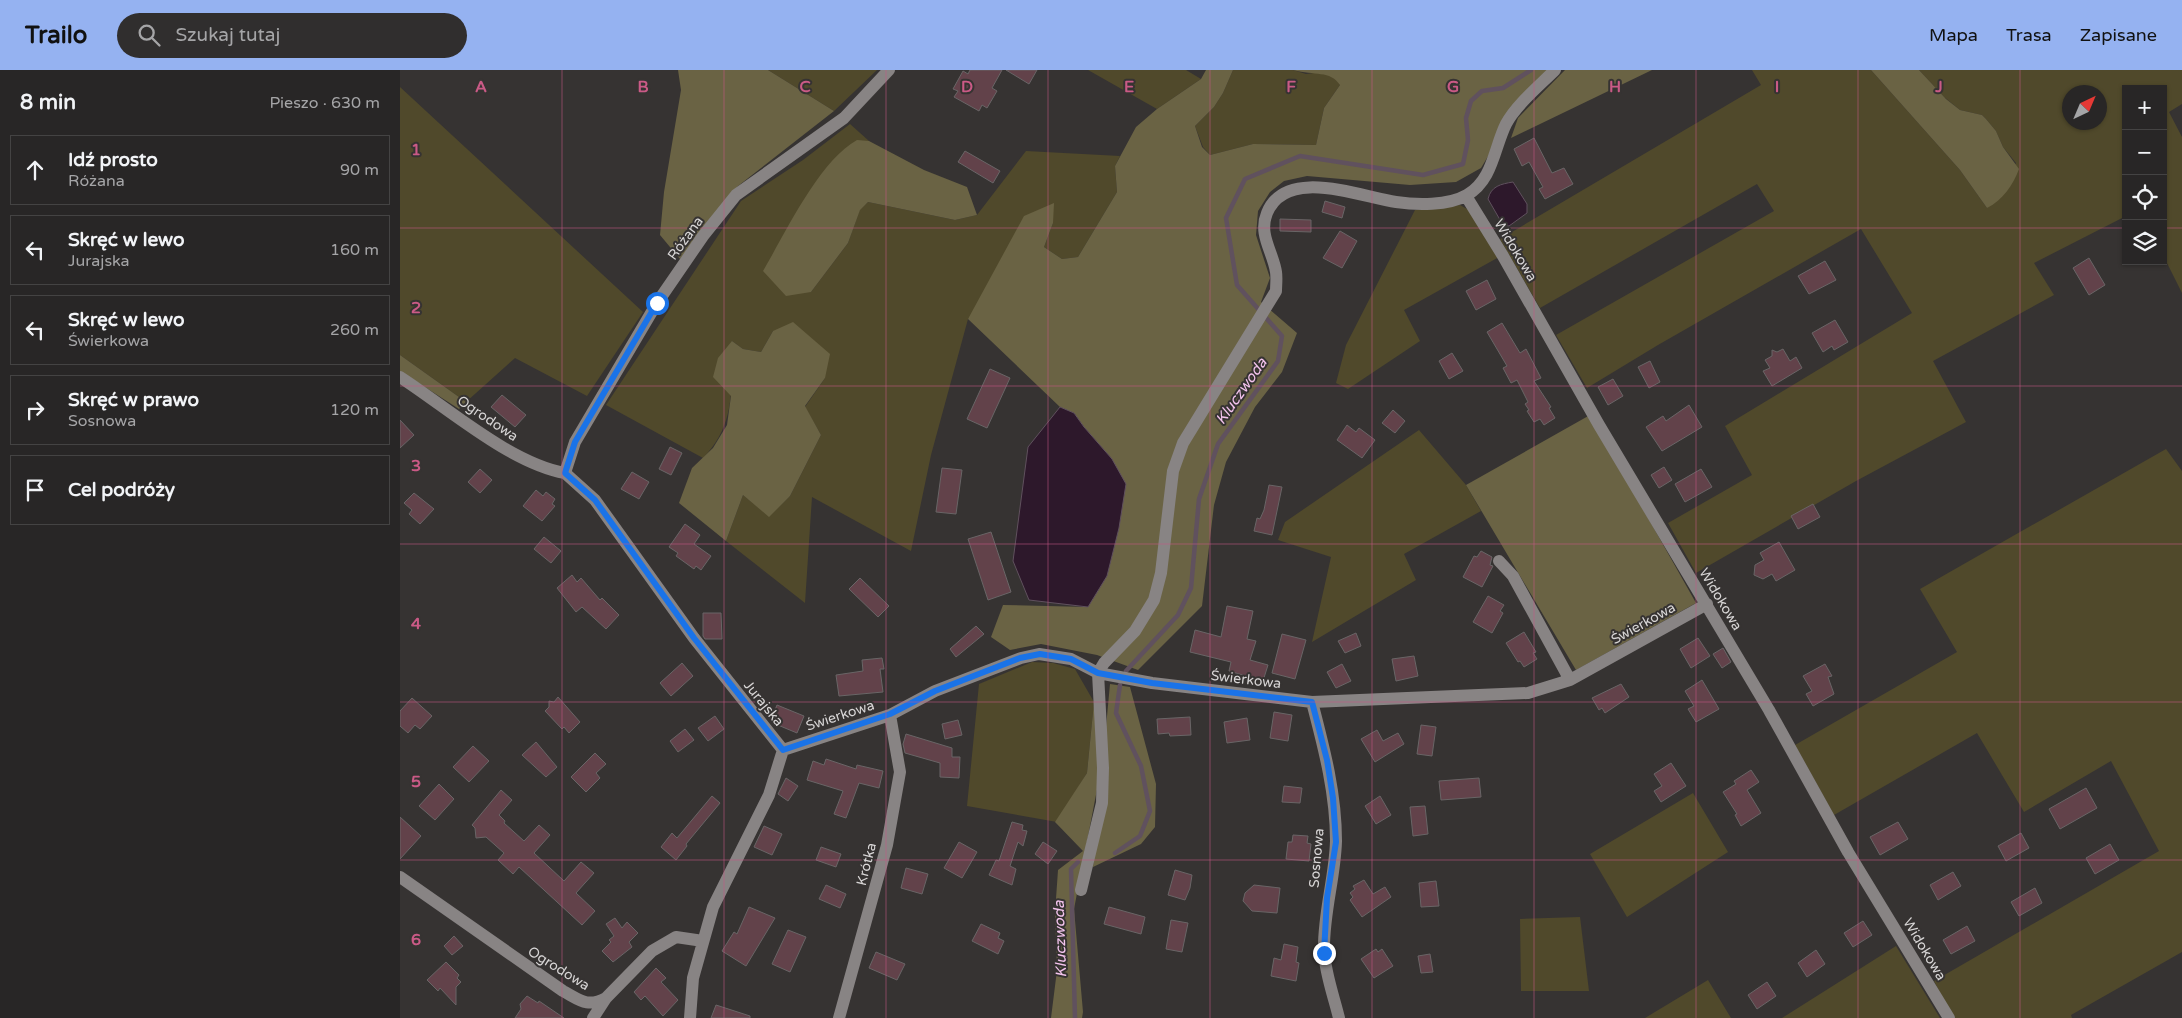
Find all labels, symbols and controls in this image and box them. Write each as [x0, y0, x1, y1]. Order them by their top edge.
search box [117, 13, 467, 58]
text: Trailo [25, 21, 87, 50]
icon: search [135, 21, 163, 49]
text: Szukaj tutaj [175, 24, 280, 46]
text: Mapa [1929, 24, 1978, 46]
text: Trasa [2006, 24, 2052, 46]
text: Zapisane [2080, 24, 2157, 46]
text: A [475, 77, 487, 97]
text: B [637, 77, 649, 97]
text: C [799, 77, 811, 97]
text: D [961, 77, 973, 97]
text: E [1124, 77, 1134, 97]
text: F [1286, 77, 1296, 97]
text: G [1447, 77, 1459, 97]
text: H [1609, 77, 1621, 97]
text: I [1775, 77, 1779, 97]
text: J [1934, 77, 1943, 97]
north arrow [2062, 85, 2107, 130]
map controls [2122, 85, 2167, 265]
button: + [2122, 85, 2167, 130]
text: 8 min [20, 90, 76, 115]
text: Pieszo · 630 m [269, 93, 380, 113]
button: − [2122, 130, 2167, 175]
text: 1 [411, 140, 421, 160]
text: Idź prosto [68, 149, 158, 171]
icon: ahead [21, 156, 49, 184]
text: 90 m [340, 160, 379, 180]
text: Różana [68, 171, 125, 191]
button: locate [2122, 175, 2167, 220]
street label: Różana [664, 213, 707, 263]
street label: Widokowa [1490, 216, 1541, 284]
button: layers [2122, 220, 2167, 265]
text: Skręć w lewo [68, 229, 185, 251]
icon: left [21, 236, 49, 264]
text: 160 m [330, 240, 379, 260]
text: Jurajska [68, 251, 130, 271]
route start [646, 292, 669, 315]
text: 2 [411, 298, 421, 318]
text: Skręć w lewo [68, 309, 185, 331]
icon: left [21, 316, 49, 344]
text: 260 m [330, 320, 379, 340]
text: Świerkowa [68, 331, 149, 351]
water label: Kluczwoda [1211, 354, 1271, 428]
text: Skręć w prawo [68, 389, 199, 411]
street label: Ogrodowa [454, 392, 521, 445]
icon: right [21, 396, 49, 424]
text: 120 m [330, 400, 379, 420]
text: Sosnowa [68, 411, 136, 431]
text: 3 [411, 456, 421, 476]
icon: arrive [21, 476, 49, 504]
text: Cel podróży [68, 479, 175, 501]
street label: Widokowa [1695, 565, 1746, 633]
street label: Świerkowa [1608, 599, 1678, 648]
text: 4 [411, 614, 421, 634]
street label: Świerkowa [1210, 667, 1282, 692]
street label: Jurajska [740, 677, 787, 730]
street label: Świerkowa [804, 696, 876, 735]
text: 5 [411, 772, 421, 792]
street label: Sosnowa [1305, 828, 1328, 889]
street label: Krótka [853, 841, 880, 887]
water label: Kluczwoda [1050, 900, 1070, 978]
street label: Widokowa [1899, 915, 1950, 983]
text: 6 [411, 930, 421, 950]
route end [1313, 942, 1336, 965]
street label: Ogrodowa [525, 943, 593, 994]

